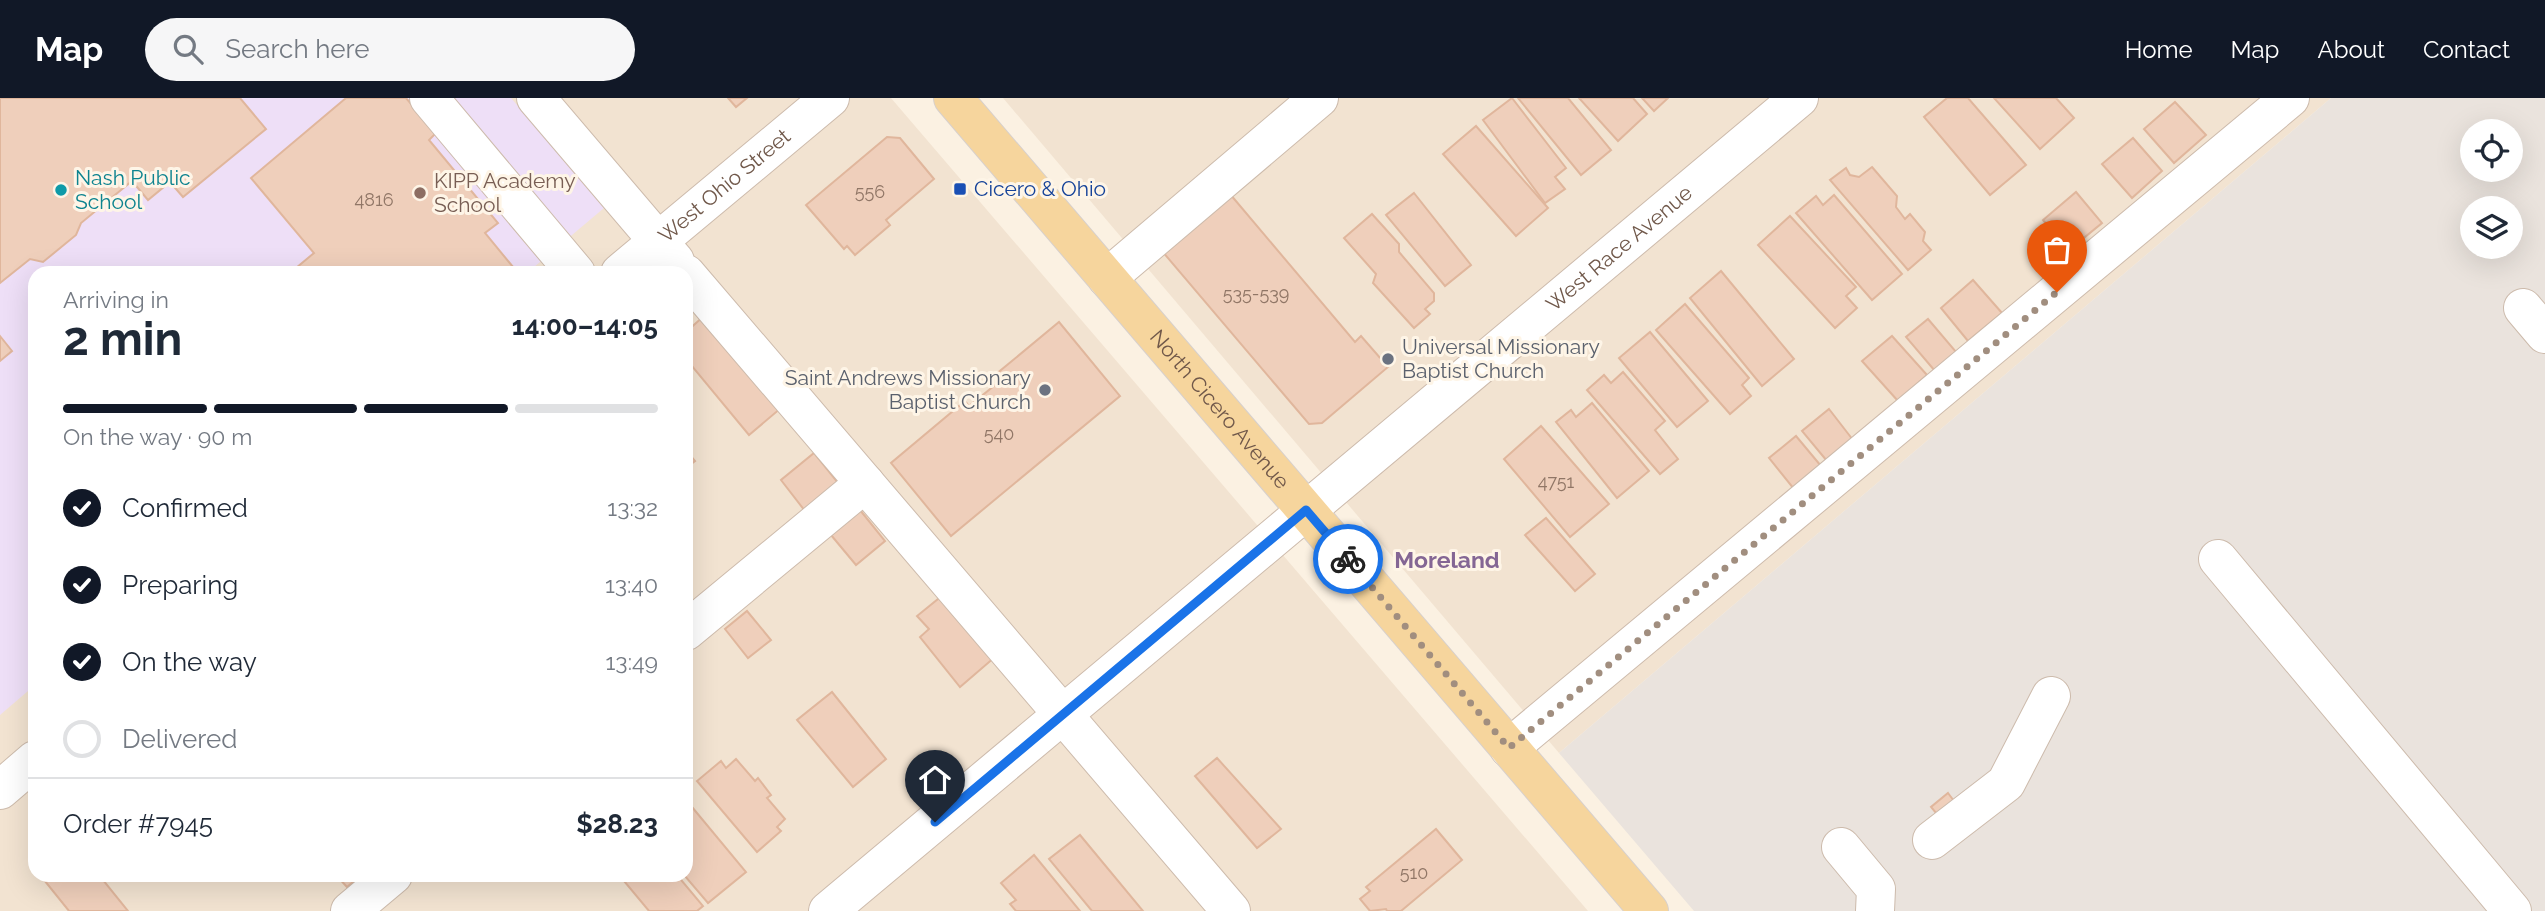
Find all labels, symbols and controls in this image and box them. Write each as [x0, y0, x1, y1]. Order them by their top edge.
search box [145, 18, 635, 81]
text: Map [35, 30, 103, 69]
icon: search [169, 30, 207, 68]
text: Search here [225, 34, 370, 64]
text: Home [2125, 35, 2193, 64]
text: Map [2231, 35, 2279, 64]
text: About [2317, 35, 2385, 64]
text: Contact [2423, 35, 2510, 64]
map controls [2460, 119, 2523, 259]
button: locate [2460, 119, 2523, 182]
street label: West Ohio Street [653, 123, 795, 248]
place label: Nash Public School [75, 165, 191, 214]
place label: KIPP Academy School [434, 168, 576, 217]
place label: Cicero & Ohio [974, 176, 1106, 201]
street label: West Race Avenue [1541, 180, 1697, 316]
house number: 556 [855, 181, 885, 202]
marker: Cicero & Ohio [952, 181, 968, 197]
marker: Nash Public School [53, 182, 69, 198]
marker: KIPP Academy School [412, 185, 428, 201]
house number: 4816 [354, 189, 394, 210]
button: layers [2460, 196, 2523, 259]
pin [2027, 220, 2087, 292]
icon: bag [2038, 231, 2076, 269]
house number: 535-539 [1223, 283, 1289, 304]
text: Arriving in [63, 286, 169, 313]
text: 14:00–14:05 [512, 311, 658, 341]
text: 2 min [63, 312, 182, 366]
street label: North Cicero Avenue [1145, 325, 1295, 494]
place label: Universal Missionary Baptist Church [1402, 334, 1600, 383]
marker: Universal Missionary Baptist Church [1380, 351, 1396, 367]
place label: Saint Andrews Missionary Baptist Church [785, 365, 1031, 414]
marker: Saint Andrews Missionary Baptist Church [1037, 382, 1053, 398]
text: On the way · 90 m [63, 423, 252, 450]
house number: 540 [984, 423, 1014, 444]
house number: 4751 [1538, 471, 1575, 492]
icon: check [63, 489, 101, 527]
text: Confirmed [122, 493, 248, 523]
text: 13:32 [607, 494, 658, 521]
courier [1313, 524, 1383, 594]
icon: bike [1329, 540, 1367, 578]
district label: Moreland [1394, 546, 1500, 573]
icon: check [63, 566, 101, 604]
text: Preparing [122, 570, 238, 600]
text: 13:40 [605, 571, 658, 598]
icon: check [63, 643, 101, 681]
text: On the way [122, 647, 257, 677]
text: 13:49 [606, 648, 658, 675]
text: Delivered [122, 724, 237, 754]
pin [905, 750, 965, 822]
icon: home [916, 761, 954, 799]
text: Order #7945 [63, 809, 213, 839]
text: $28.23 [576, 809, 658, 839]
house number: 510 [1400, 862, 1428, 883]

